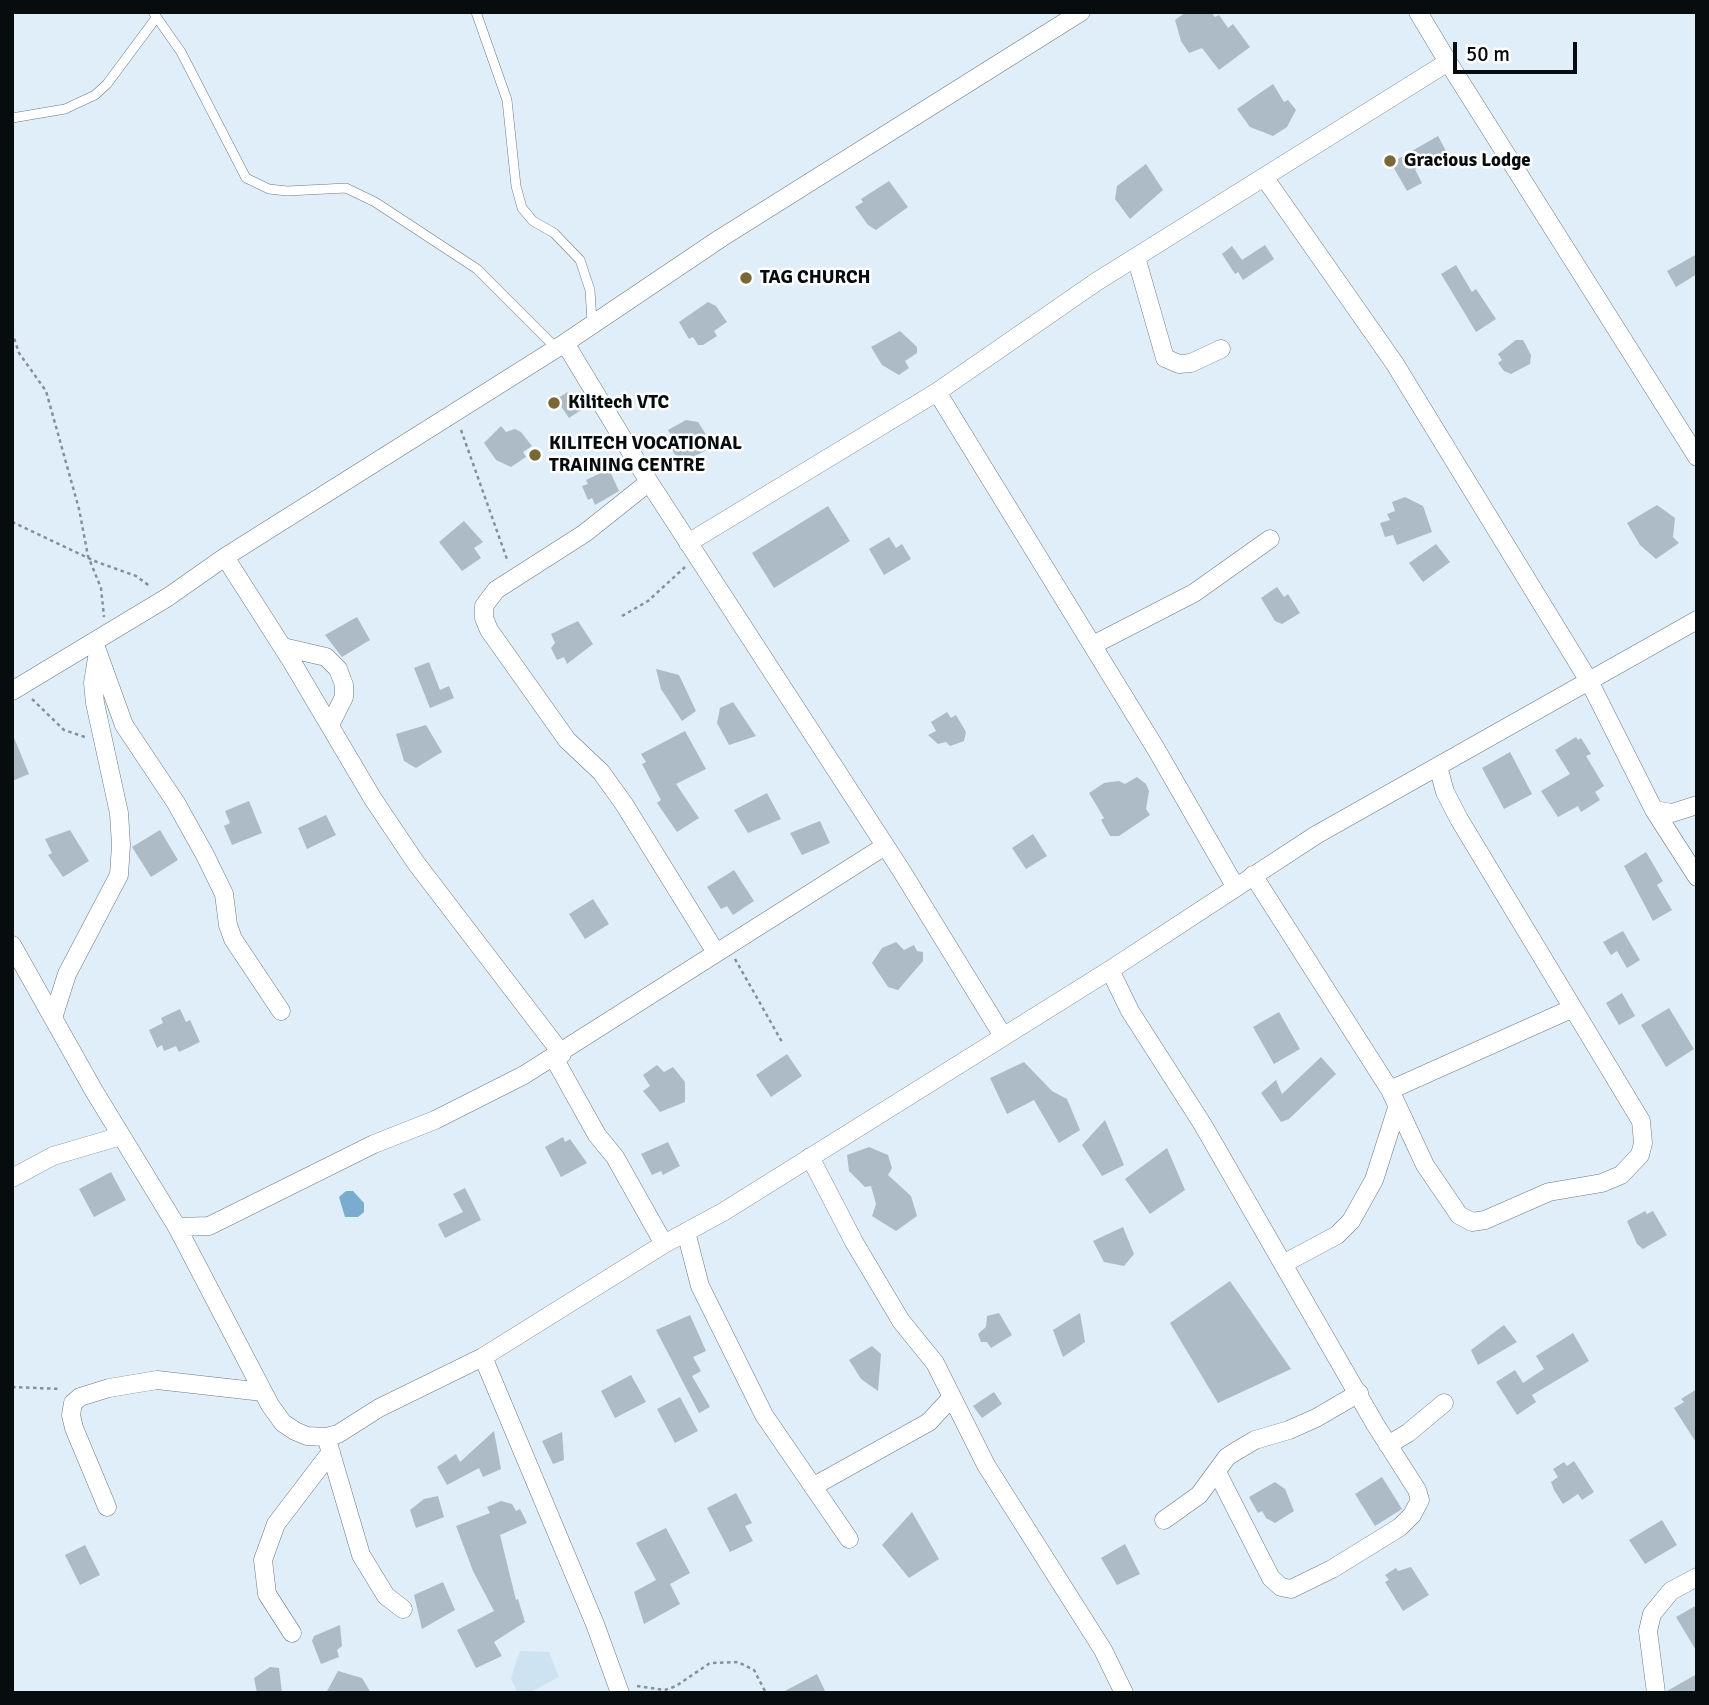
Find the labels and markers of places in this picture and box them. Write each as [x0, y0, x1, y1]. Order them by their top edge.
place label: Gracious Lodge [1404, 150, 1531, 172]
marker: Gracious Lodge [1382, 153, 1398, 169]
place label: TAG CHURCH [760, 267, 871, 289]
marker: TAG CHURCH [738, 270, 754, 286]
place label: Kilitech VTC [568, 392, 669, 414]
marker: Kilitech VTC [546, 395, 562, 411]
place label: KILITECH VOCATIONAL TRAINING CENTRE [549, 433, 742, 477]
marker: KILITECH VOCATIONAL TRAINING CENTRE [527, 447, 543, 463]

